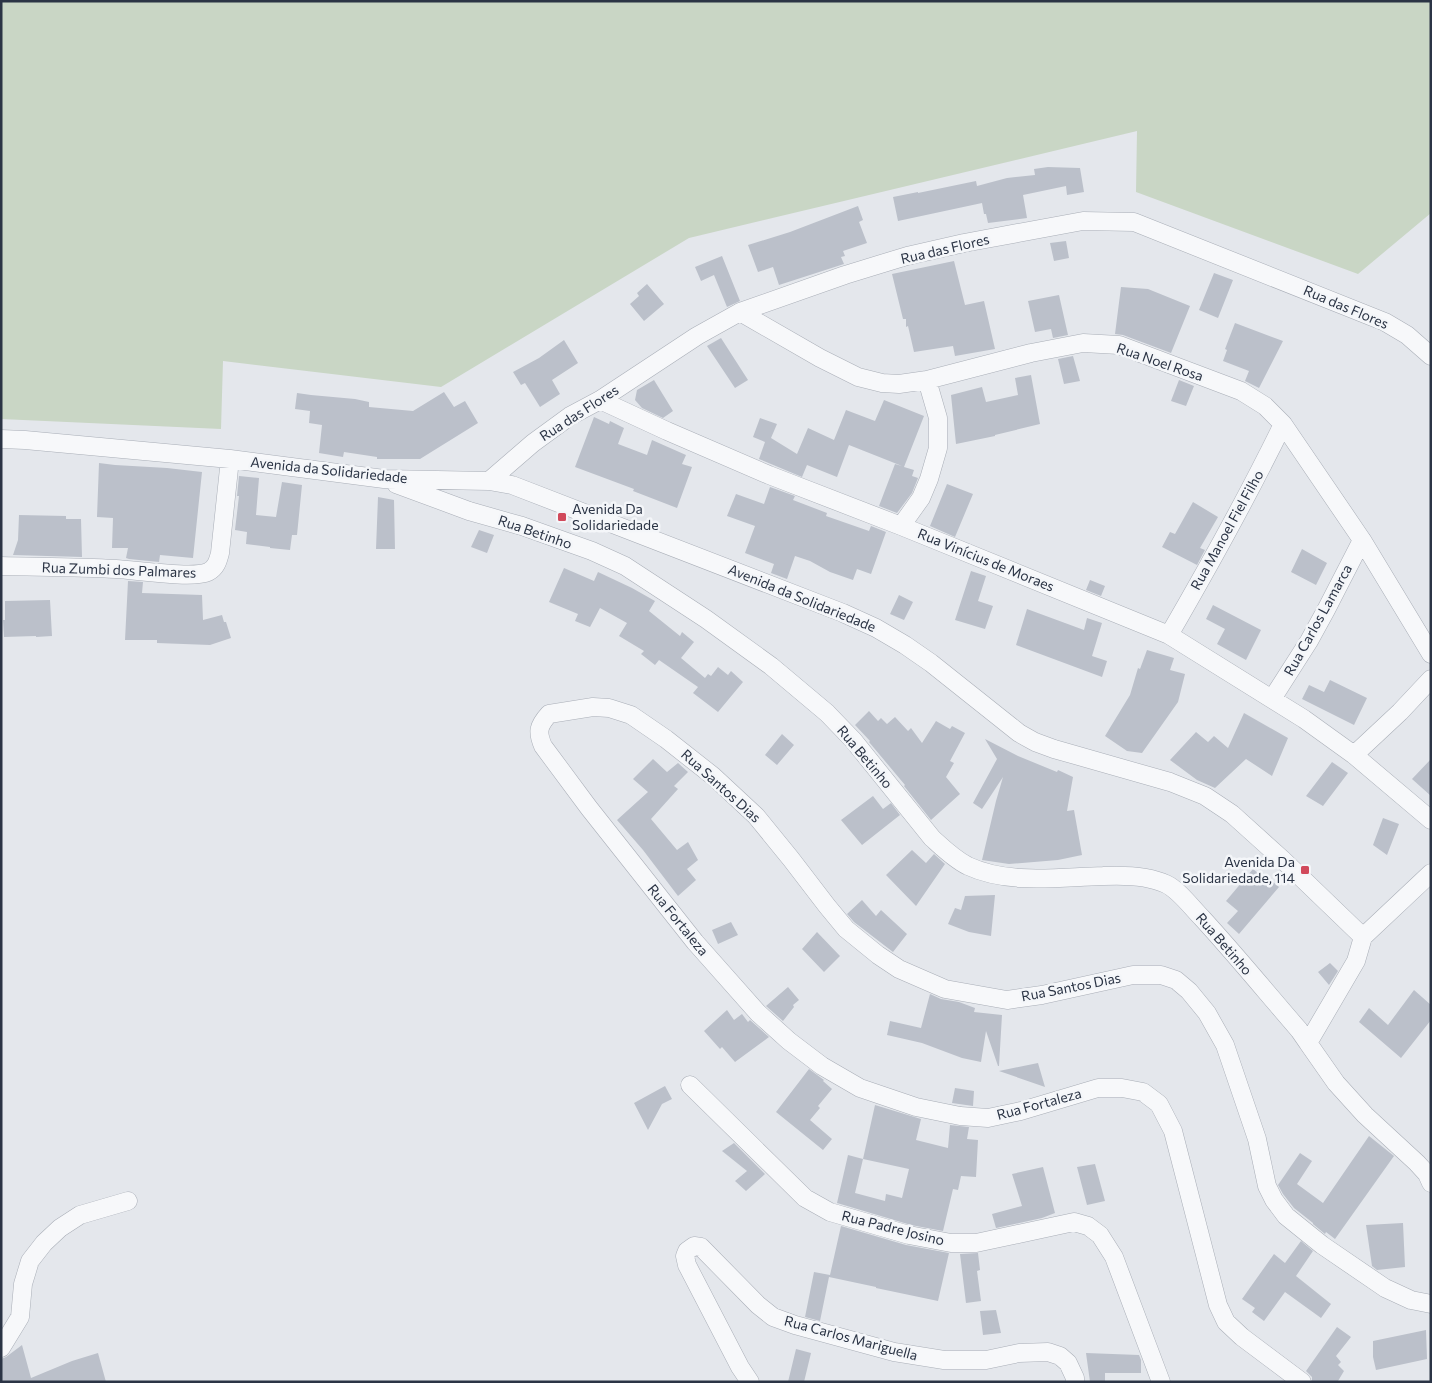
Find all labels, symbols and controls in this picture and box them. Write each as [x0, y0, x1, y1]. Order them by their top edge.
street label: Rua das Flores [899, 230, 991, 267]
street label: Rua das Flores [1301, 281, 1391, 332]
street label: Rua Noel Rosa [1115, 339, 1206, 384]
street label: Rua das Flores [536, 381, 621, 444]
street label: Avenida da Solidariedade [250, 453, 408, 486]
street label: Rua Manoel Fiel Filho [1187, 467, 1267, 593]
place label: Avenida Da Solidariedade [572, 500, 659, 533]
street label: Rua Betinho [496, 511, 574, 552]
marker: Avenida Da Solidariedade [556, 511, 568, 523]
street label: Rua Vinícius de Moraes [915, 524, 1057, 595]
street label: Rua Zumbi dos Palmares [41, 558, 197, 581]
street label: Avenida da Solidariedade [726, 560, 879, 635]
street label: Rua Carlos Lamarca [1280, 561, 1355, 679]
street label: Rua Betinho [834, 722, 897, 792]
street label: Rua Santos Dias [678, 745, 765, 826]
place label: Avenida Da Solidariedade, 114 [1182, 853, 1296, 886]
marker: Avenida Da Solidariedade, 114 [1299, 864, 1311, 876]
street label: Rua Fortaleza [644, 880, 712, 959]
street label: Rua Betinho [1193, 909, 1256, 978]
street label: Rua Santos Dias [1020, 969, 1122, 1005]
street label: Rua Fortaleza [995, 1084, 1083, 1123]
street label: Rua Padre Josino [840, 1207, 946, 1249]
street label: Rua Carlos Mariguella [783, 1312, 920, 1364]

